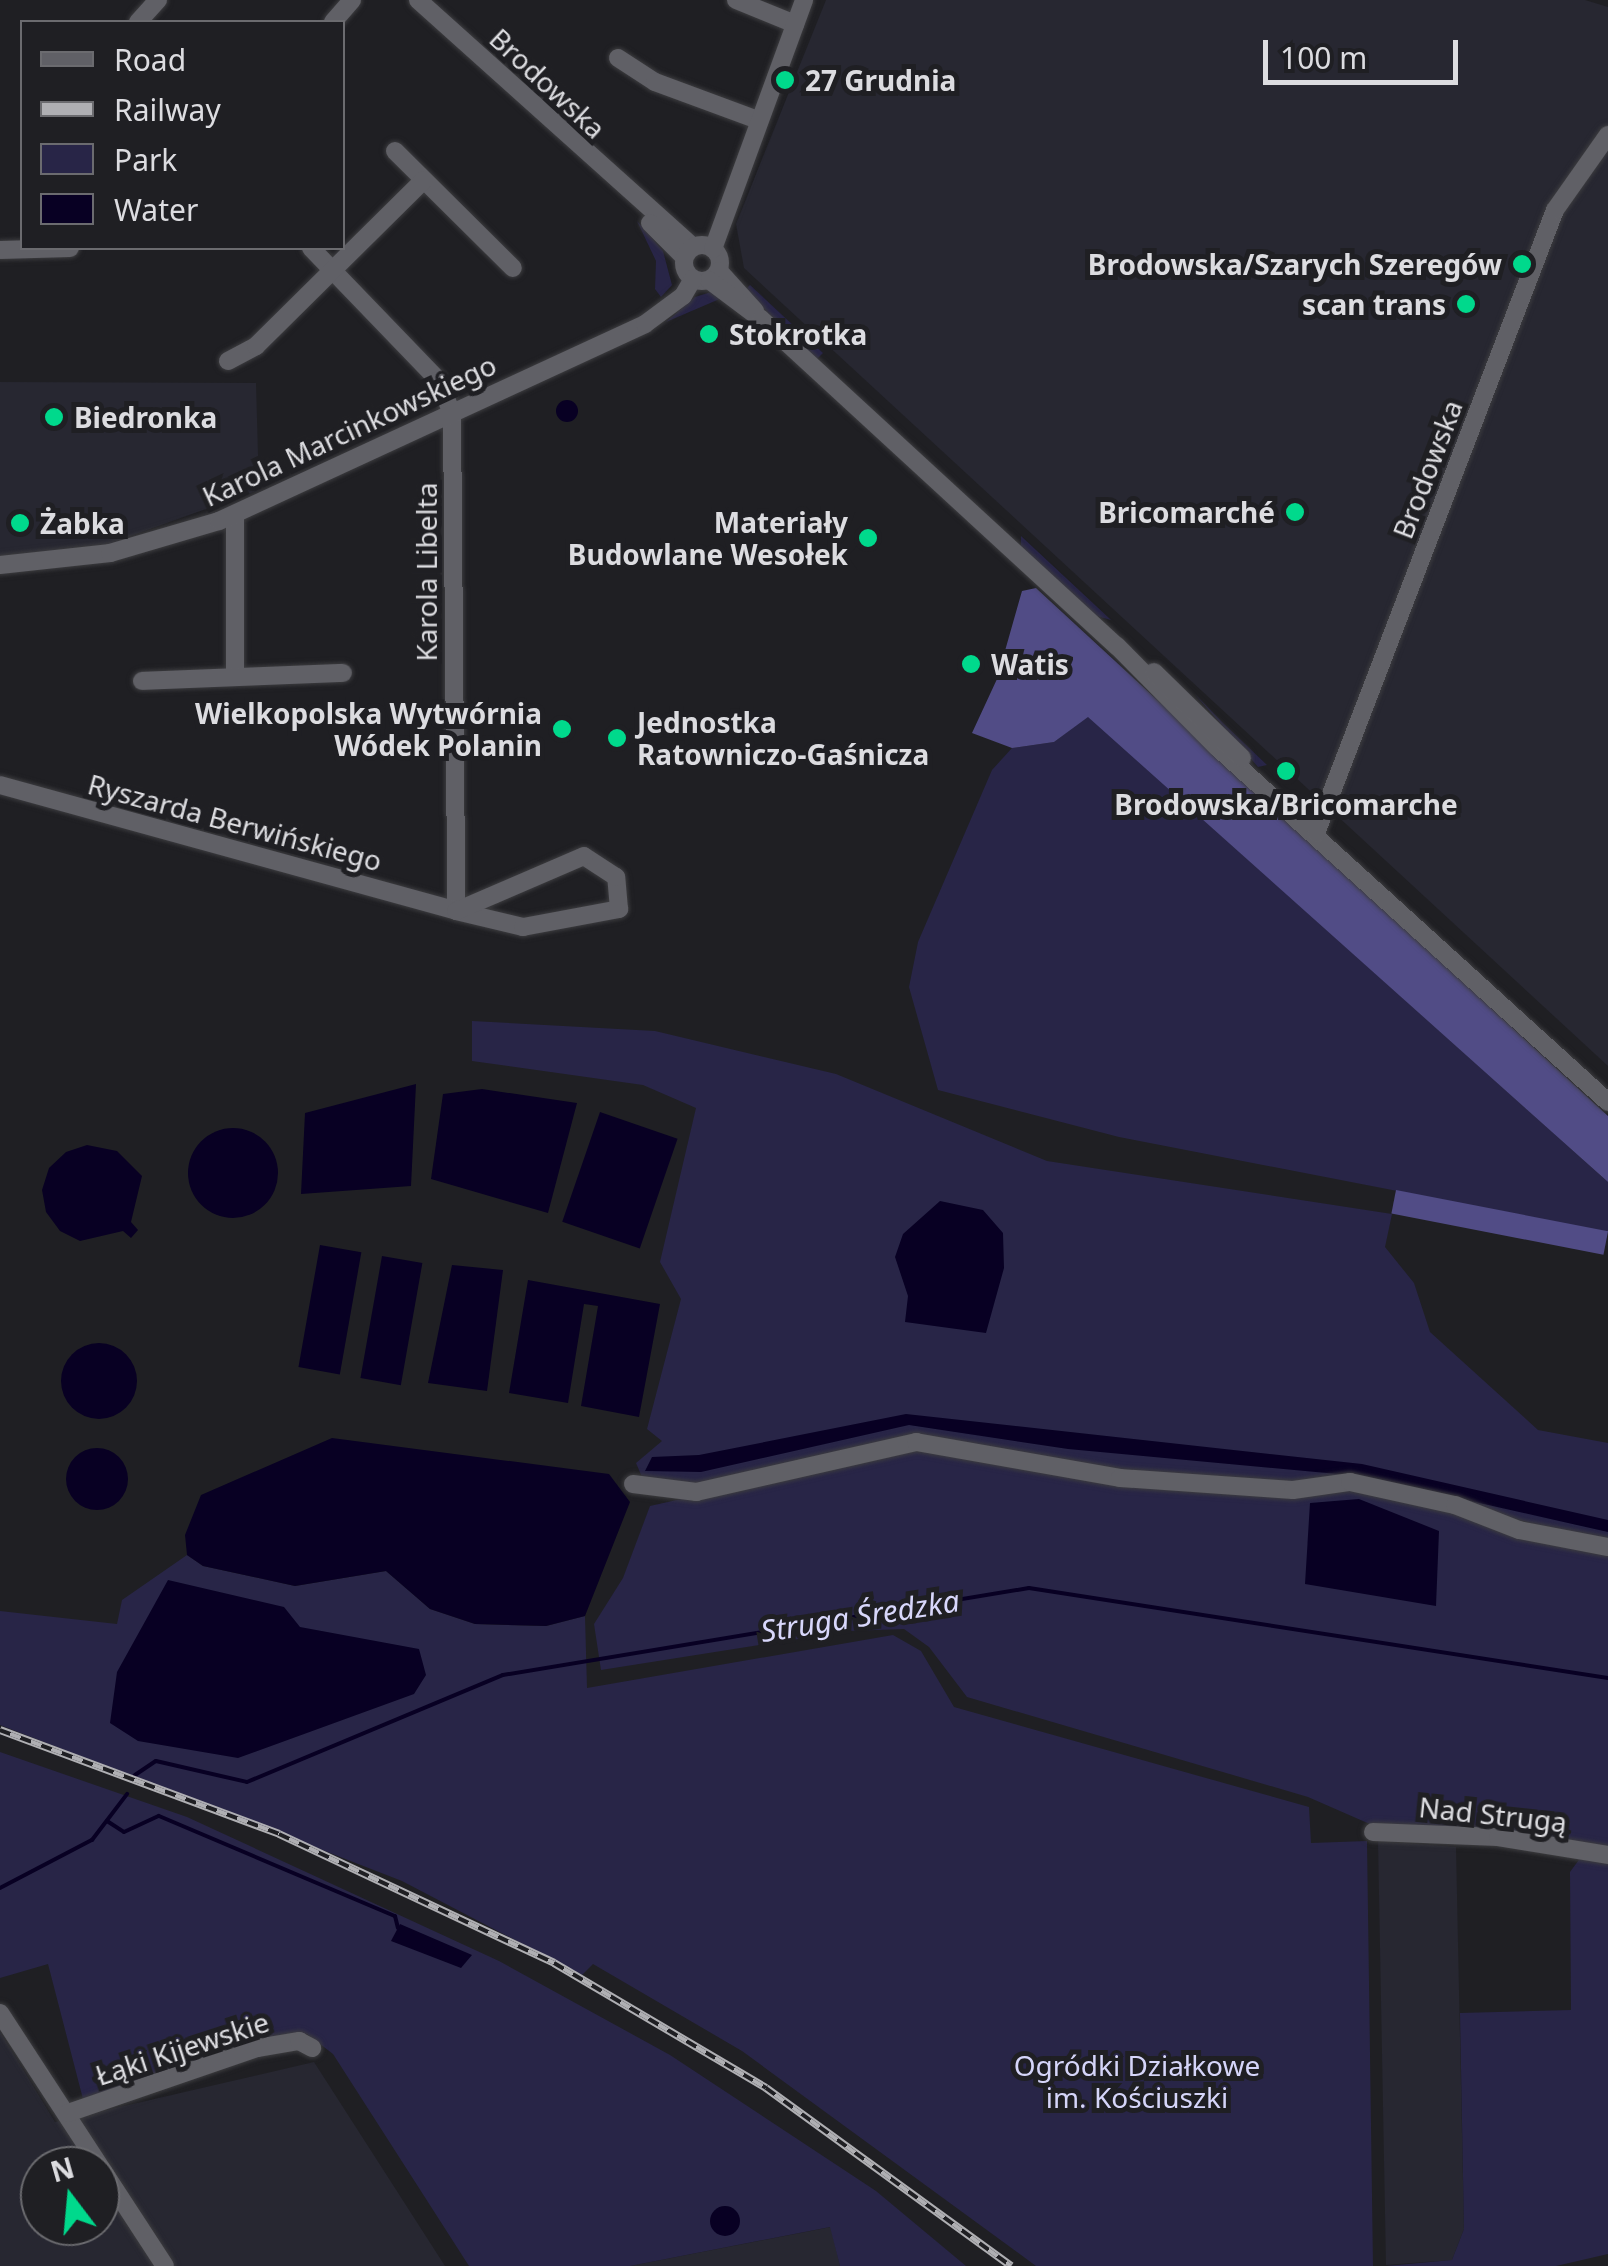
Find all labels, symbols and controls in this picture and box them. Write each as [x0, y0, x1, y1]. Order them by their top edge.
legend [20, 20, 345, 250]
scale bar [1268, 20, 1463, 82]
street label: Brodowska [483, 21, 613, 145]
text: 100 m [1280, 37, 1367, 78]
text: Road [114, 39, 186, 80]
place label: 27 Grudnia [805, 63, 956, 97]
marker: 27 Grudnia [774, 69, 796, 91]
text: Railway [114, 89, 221, 130]
text: Park [114, 139, 177, 180]
text: Water [114, 189, 198, 230]
place label: Brodowska/Szarych Szeregów [1088, 247, 1502, 281]
marker: Brodowska/Szarych Szeregów [1511, 253, 1533, 275]
place label: scan trans [1302, 287, 1446, 321]
marker: scan trans [1455, 293, 1477, 315]
place label: Stokrotka [729, 317, 867, 351]
marker: Stokrotka [698, 323, 720, 345]
street label: Karola Marcinkowskiego [197, 347, 501, 513]
street label: Brodowska [1385, 395, 1469, 543]
place label: Biedronka [74, 400, 217, 434]
marker: Biedronka [43, 406, 65, 428]
street label: Karola Libelta [409, 482, 443, 662]
place label: Bricomarché [1098, 495, 1275, 529]
marker: Bricomarché [1284, 501, 1306, 523]
place label: Materiały Budowlane Wesołek [568, 505, 848, 571]
place label: Żabka [40, 506, 125, 540]
marker: Żabka [9, 512, 31, 534]
marker: Materiały Budowlane Wesołek [857, 527, 879, 549]
place label: Watis [991, 647, 1069, 681]
marker: Watis [960, 653, 982, 675]
place label: Wielkopolska Wytwórnia Wódek Polanin [195, 696, 542, 762]
place label: Jednostka Ratowniczo-Gaśnicza [637, 705, 929, 771]
marker: Wielkopolska Wytwórnia Wódek Polanin [551, 718, 573, 740]
marker: Jednostka Ratowniczo-Gaśnicza [606, 727, 628, 749]
marker: Brodowska/Bricomarche [1275, 760, 1297, 782]
street label: Ryszarda Berwińskiego [84, 767, 386, 877]
place label: Brodowska/Bricomarche [1114, 787, 1458, 821]
water label: Struga Średzka [758, 1583, 962, 1649]
street label: Nad Strugą [1417, 1790, 1569, 1838]
street label: Łąki Kijewskie [91, 2004, 273, 2092]
park label: Ogródki Działkowe im. Kościuszki [1014, 2048, 1260, 2114]
north arrow [20, 2146, 120, 2246]
text: N [46, 2148, 78, 2190]

